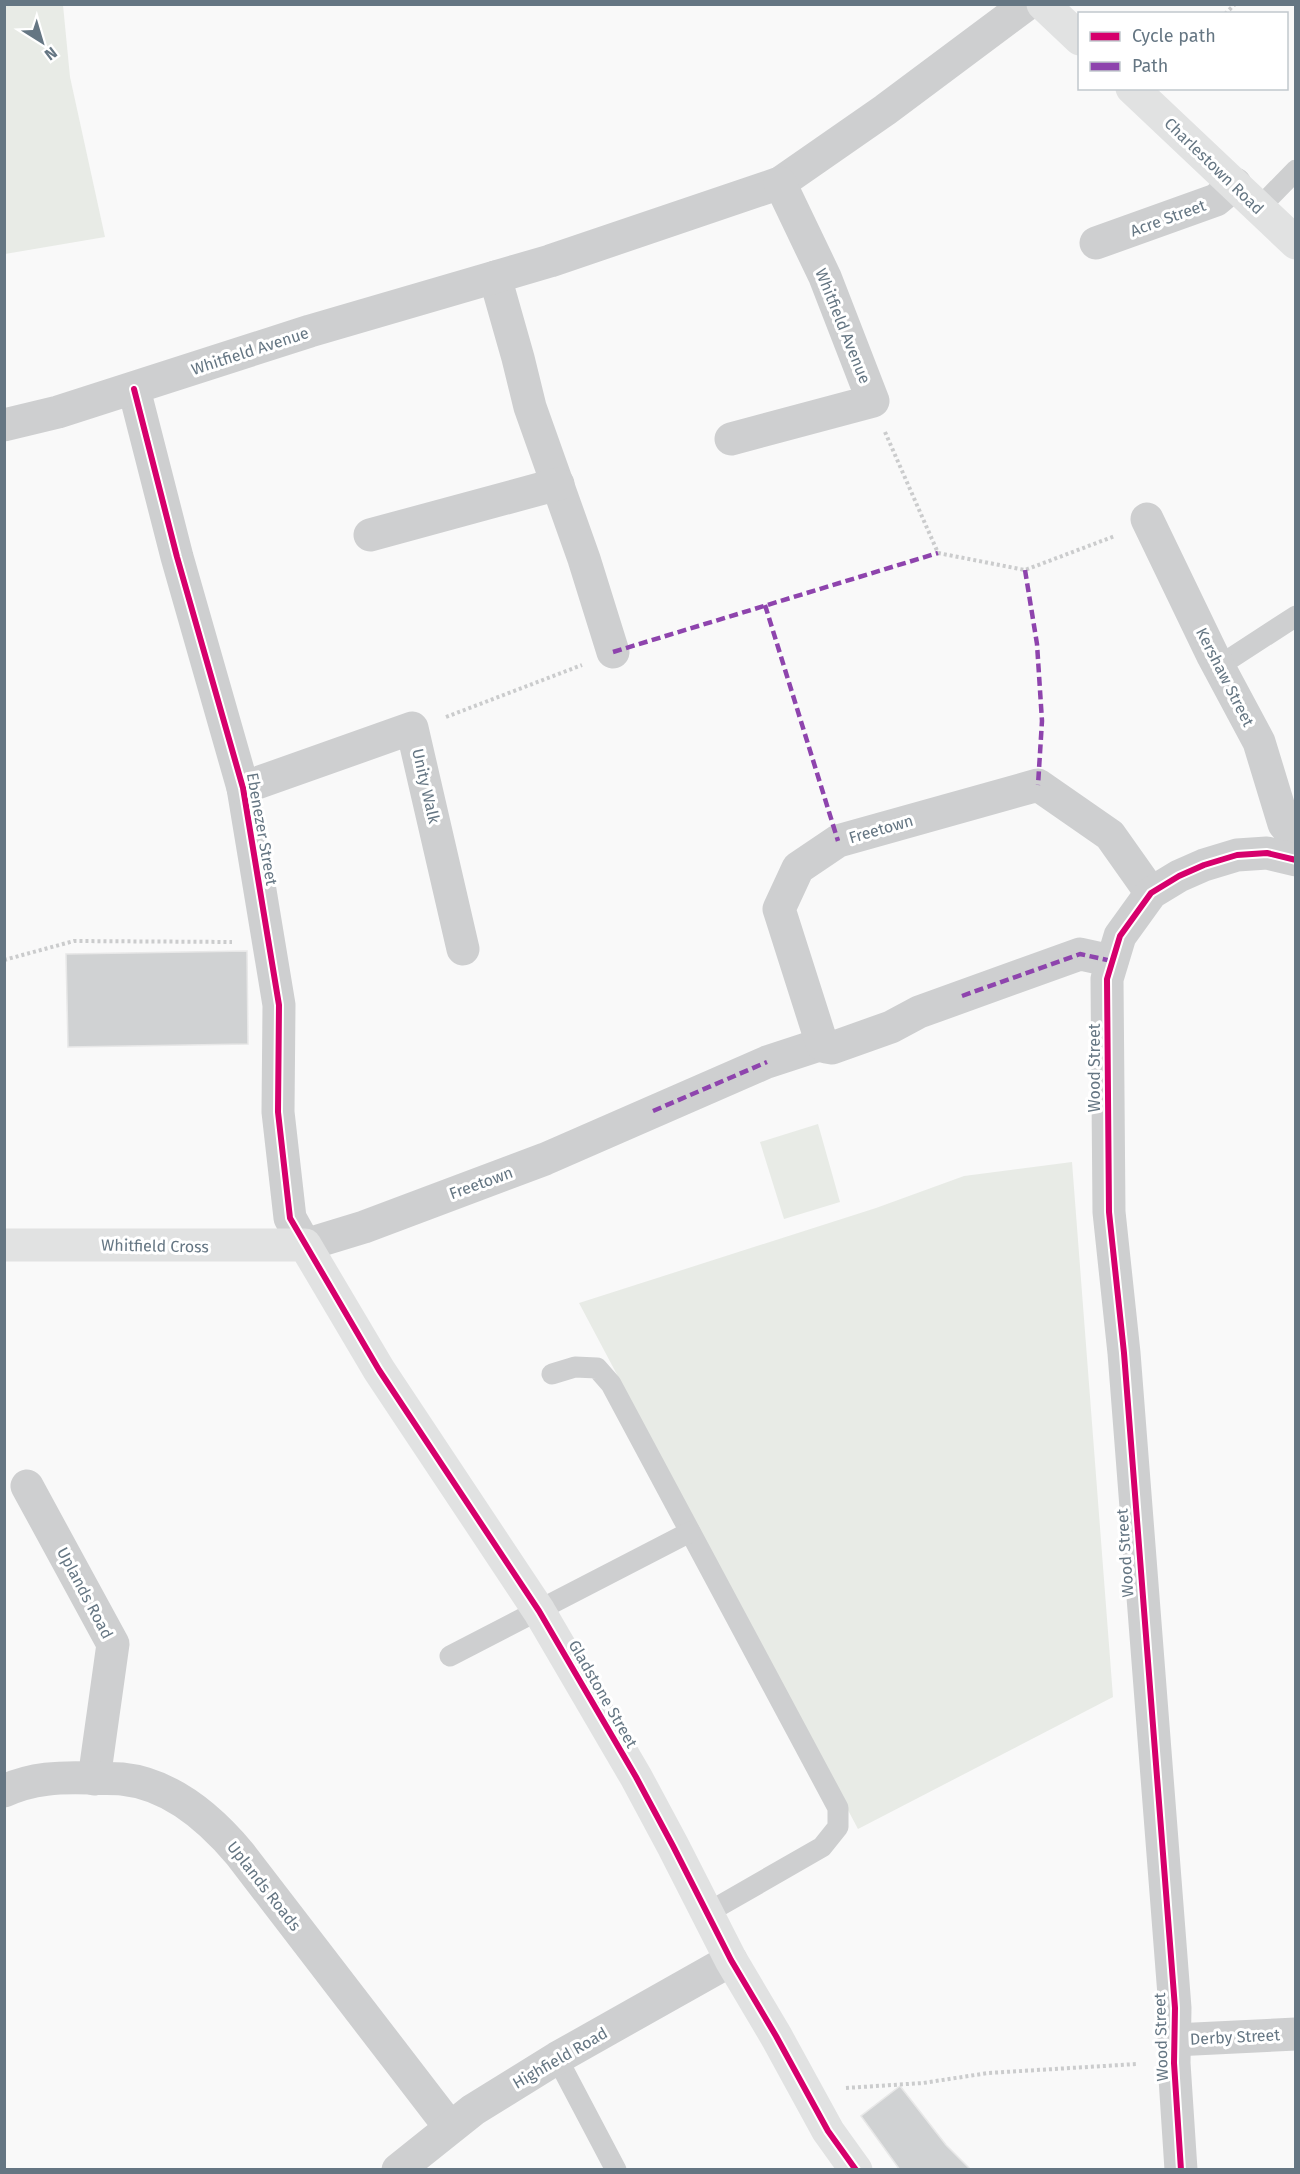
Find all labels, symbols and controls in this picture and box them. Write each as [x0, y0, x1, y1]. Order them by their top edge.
north arrow [12, 12, 72, 72]
legend [1078, 12, 1288, 90]
text: Cycle path [1132, 25, 1216, 47]
text: N [41, 43, 61, 64]
text: Path [1132, 55, 1168, 77]
street label: Charlestown Road [1160, 114, 1268, 218]
street label: Acre Street [1128, 196, 1209, 240]
street label: Whitfield Avenue [811, 266, 875, 386]
street label: Whitfield Avenue [189, 323, 311, 379]
street label: Kershaw Street [1192, 624, 1258, 730]
street label: Unity Walk [408, 747, 444, 826]
street label: Ebenezer Street [243, 771, 281, 887]
street label: Freetown [847, 811, 915, 847]
street label: Wood Street [1085, 1023, 1104, 1112]
street label: Freetown [447, 1163, 515, 1203]
street label: Whitfield Cross [101, 1236, 209, 1256]
street label: Wood Street [1112, 1508, 1138, 1598]
street label: Uplands Road [53, 1544, 117, 1642]
street label: Gladstone Street [565, 1637, 642, 1751]
street label: Uplands Roads [223, 1837, 305, 1935]
street label: Wood Street [1150, 1992, 1172, 2082]
street label: Highfield Road [509, 2023, 611, 2093]
street label: Derby Street [1189, 2025, 1281, 2049]

